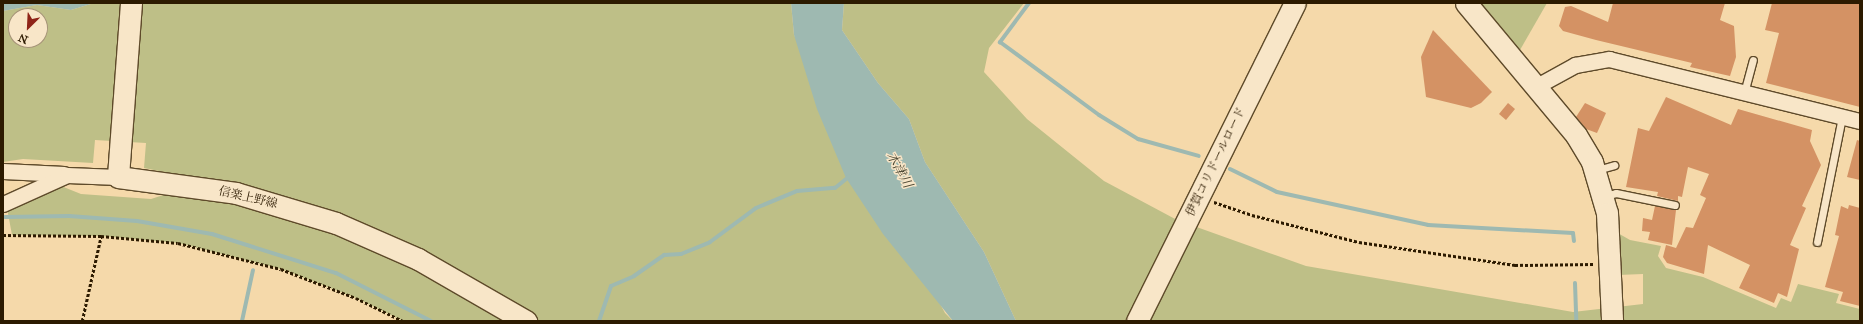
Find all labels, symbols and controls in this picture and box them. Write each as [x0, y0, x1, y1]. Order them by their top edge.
north arrow [8, 8, 48, 48]
text: N [16, 31, 30, 46]
street label: 伊賀コリドールロード [1183, 105, 1249, 219]
water label: 木津川 [883, 149, 915, 191]
street label: 信楽上野線 [217, 184, 279, 212]

